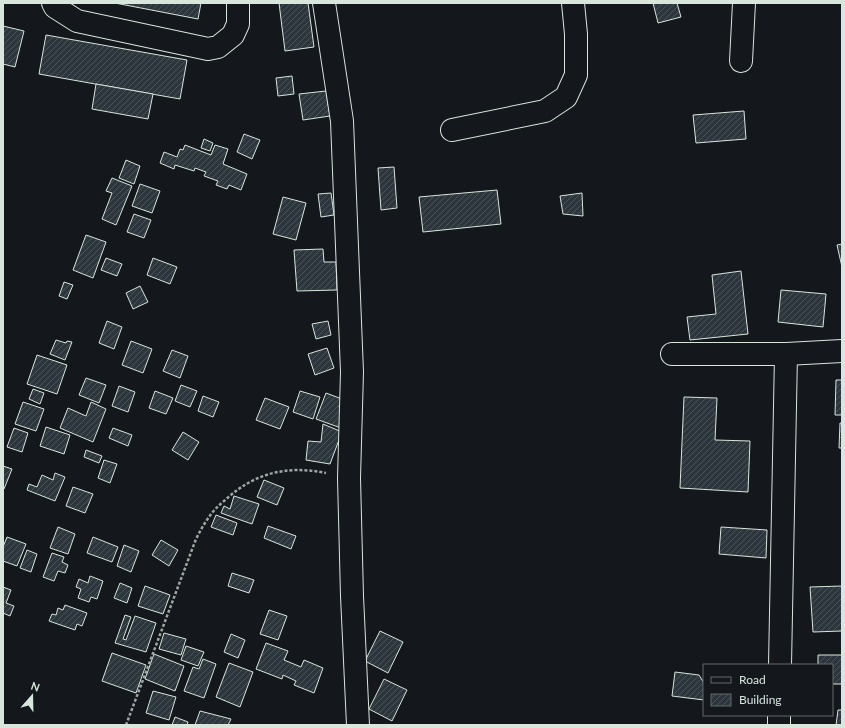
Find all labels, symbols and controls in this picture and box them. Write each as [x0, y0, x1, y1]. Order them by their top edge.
legend [703, 664, 833, 716]
text: Road [739, 672, 766, 687]
north arrow [12, 676, 52, 716]
text: N [29, 679, 42, 694]
text: Building [739, 692, 782, 707]

